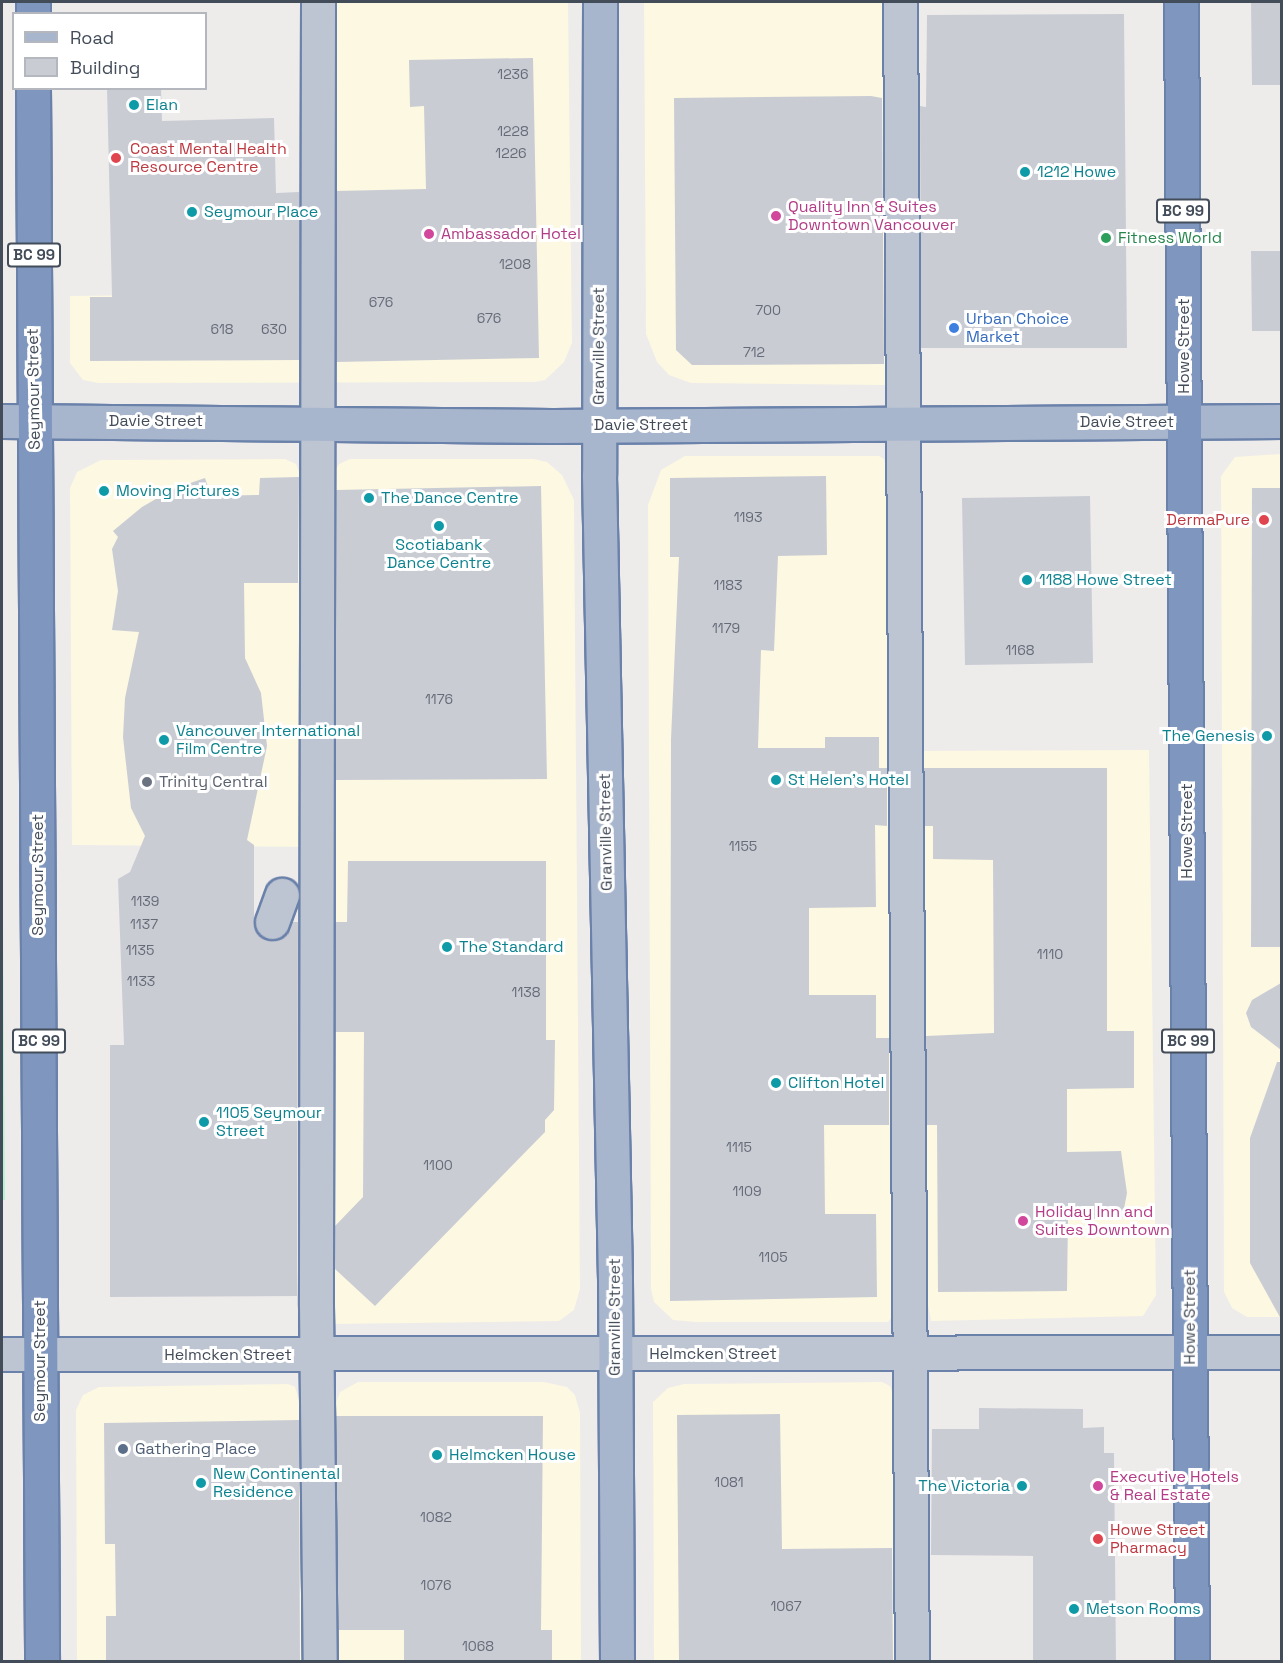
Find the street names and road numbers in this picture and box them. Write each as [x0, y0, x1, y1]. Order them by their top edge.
road number: BC 99 [1156, 199, 1210, 223]
road number: BC 99 [7, 243, 61, 267]
street label: Granville Street [589, 287, 609, 405]
street label: Howe Street [1174, 298, 1194, 394]
street label: Seymour Street [23, 328, 45, 450]
street label: Davie Street [109, 411, 203, 431]
street label: Davie Street [1080, 412, 1174, 432]
street label: Davie Street [594, 415, 688, 435]
street label: Granville Street [595, 773, 617, 891]
street label: Howe Street [1177, 783, 1197, 879]
street label: Seymour Street [28, 814, 48, 936]
road number: BC 99 [12, 1029, 66, 1053]
road number: BC 99 [1161, 1029, 1215, 1053]
street label: Granville Street [605, 1258, 625, 1376]
street label: Howe Street [1180, 1269, 1200, 1365]
street label: Seymour Street [30, 1300, 50, 1422]
street label: Helmcken Street [649, 1344, 777, 1364]
street label: Helmcken Street [164, 1345, 292, 1365]

